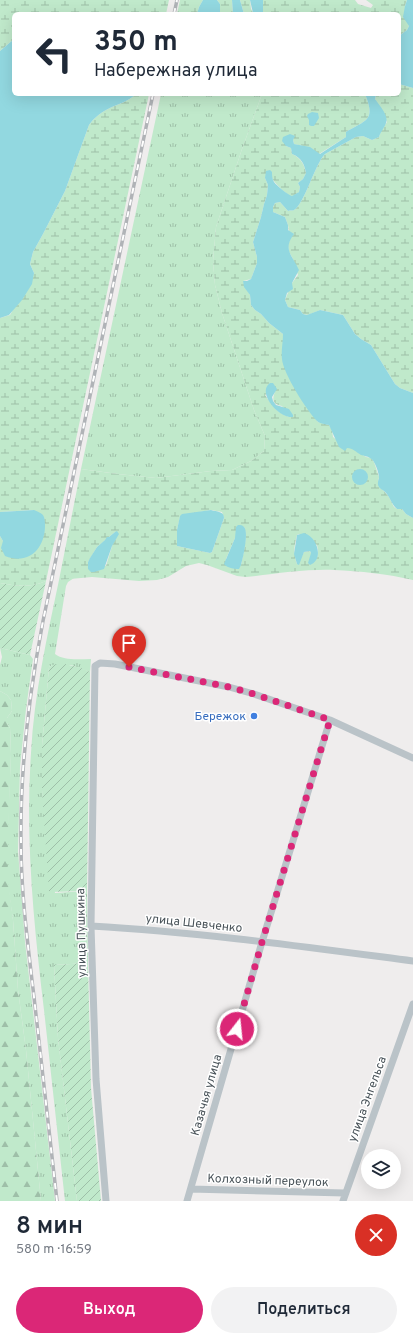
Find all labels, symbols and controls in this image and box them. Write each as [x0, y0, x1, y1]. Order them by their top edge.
text: 350 m [94, 25, 178, 61]
icon: left [28, 28, 80, 80]
text: Набережная улица [94, 60, 257, 83]
pin [112, 626, 146, 667]
icon: arrive [118, 632, 140, 654]
place label: Бережок [195, 709, 246, 725]
marker: Бережок [249, 711, 259, 721]
street label: улица Пушкина [73, 888, 91, 978]
street label: улица Шевченко [145, 911, 243, 937]
position arrow [216, 1008, 258, 1050]
street label: Казачья улица [188, 1053, 226, 1138]
street label: улица Энгельса [345, 1054, 391, 1144]
map controls [361, 1149, 401, 1189]
button: layers [361, 1149, 401, 1189]
street label: Колхозный переулок [207, 1171, 329, 1191]
text: 8 мин [16, 1212, 83, 1242]
button: close [355, 1214, 397, 1256]
text: 580 m · 16:59 [16, 1242, 92, 1258]
button: Выход [16, 1287, 203, 1333]
button: Поделиться [211, 1287, 397, 1333]

